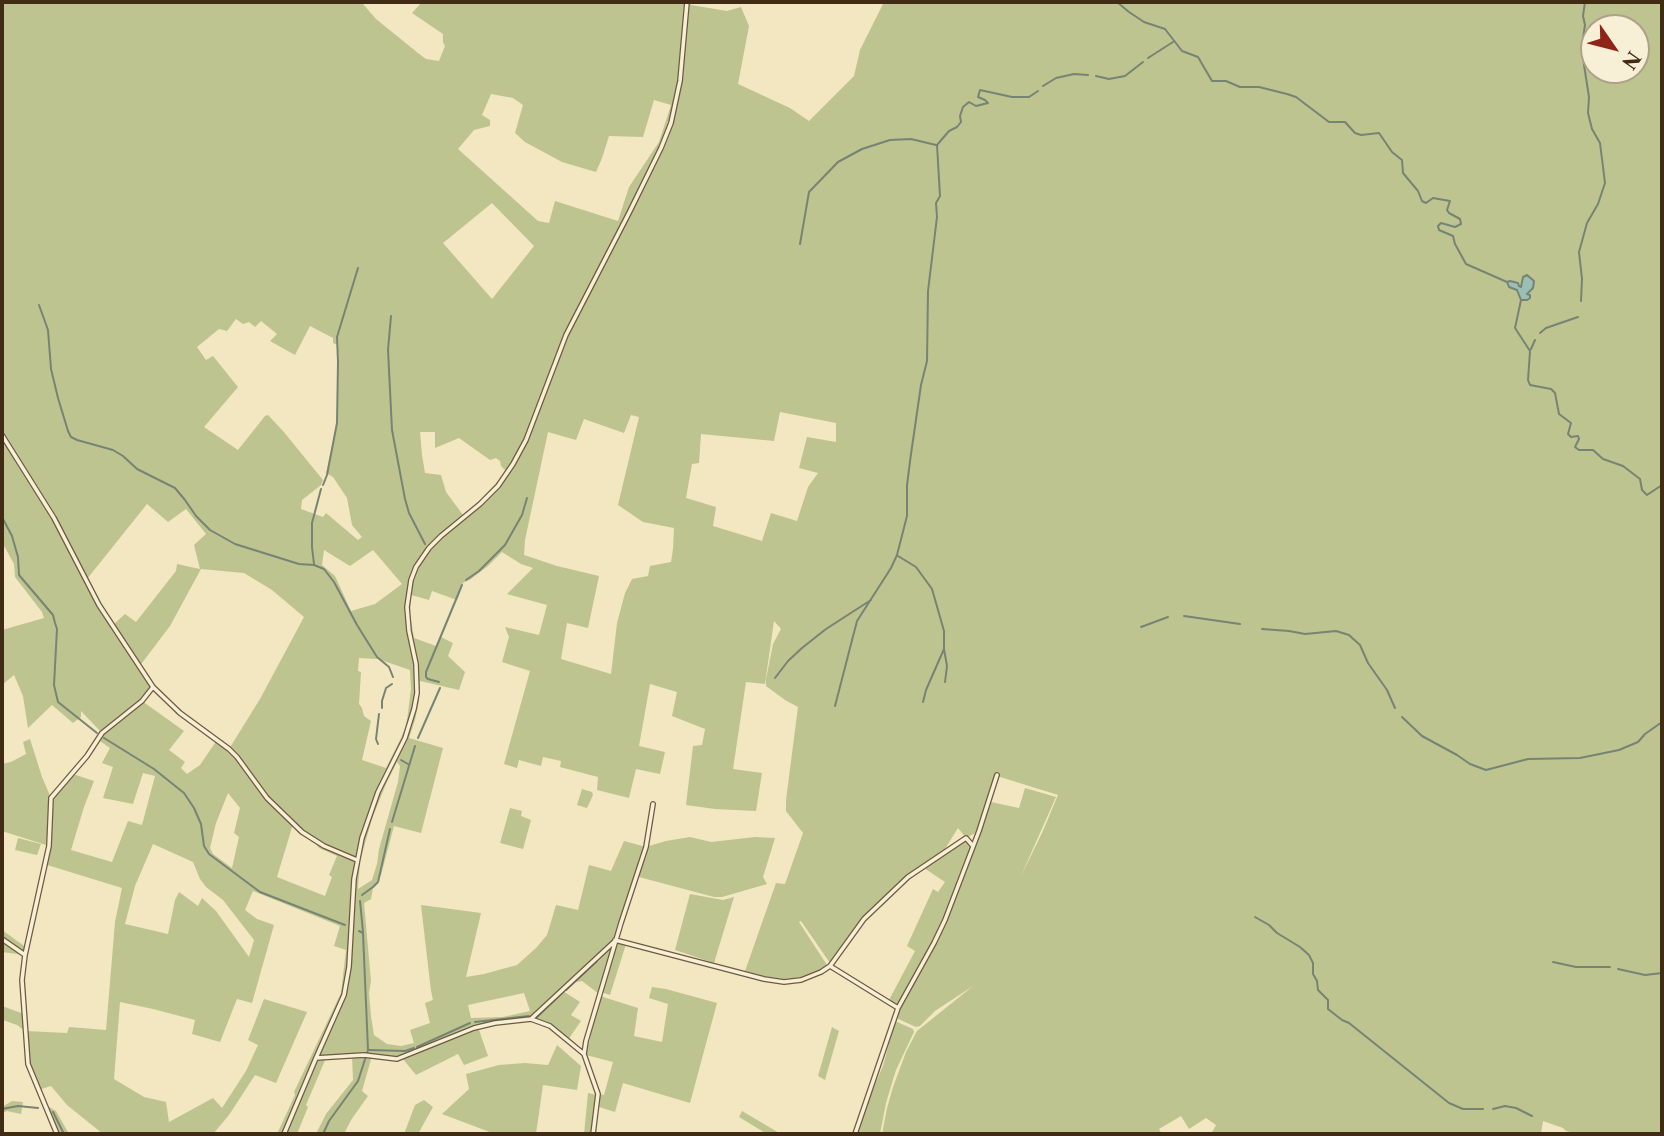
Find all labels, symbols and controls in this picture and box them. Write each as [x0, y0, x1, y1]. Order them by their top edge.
north arrow [1580, 14, 1650, 84]
text: N [1617, 47, 1645, 74]

